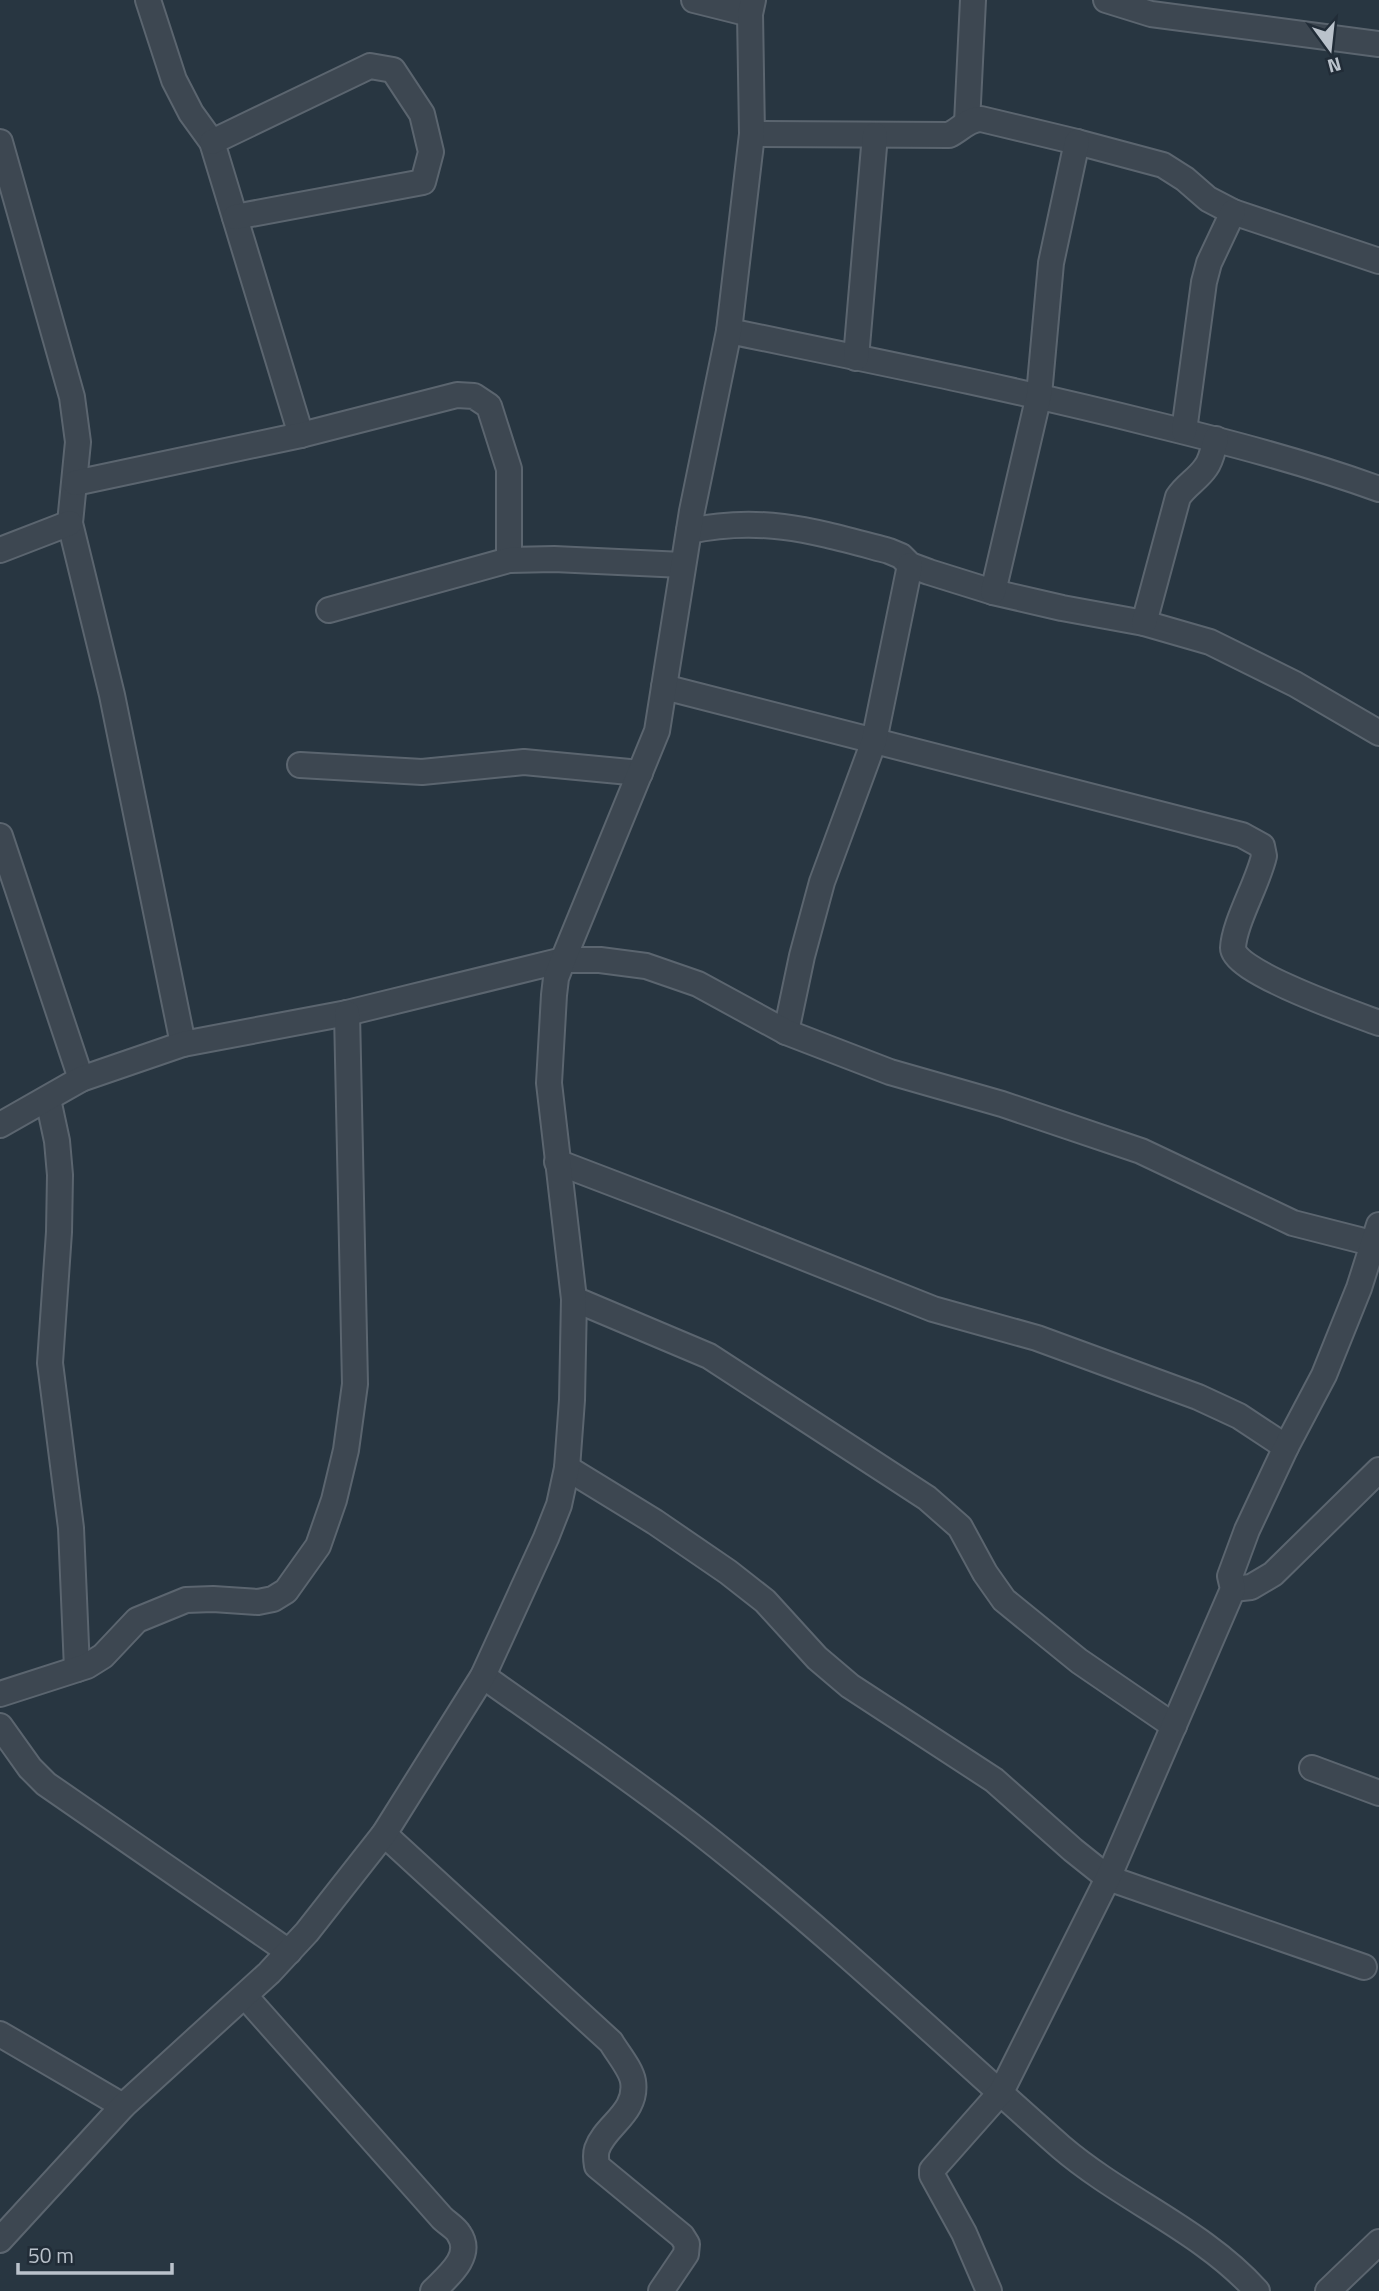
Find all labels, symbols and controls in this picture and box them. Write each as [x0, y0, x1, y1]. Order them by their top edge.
north arrow [1295, 14, 1365, 84]
text: N [1324, 50, 1345, 82]
scale bar [18, 2232, 172, 2276]
text: 50 m [28, 2239, 74, 2271]

